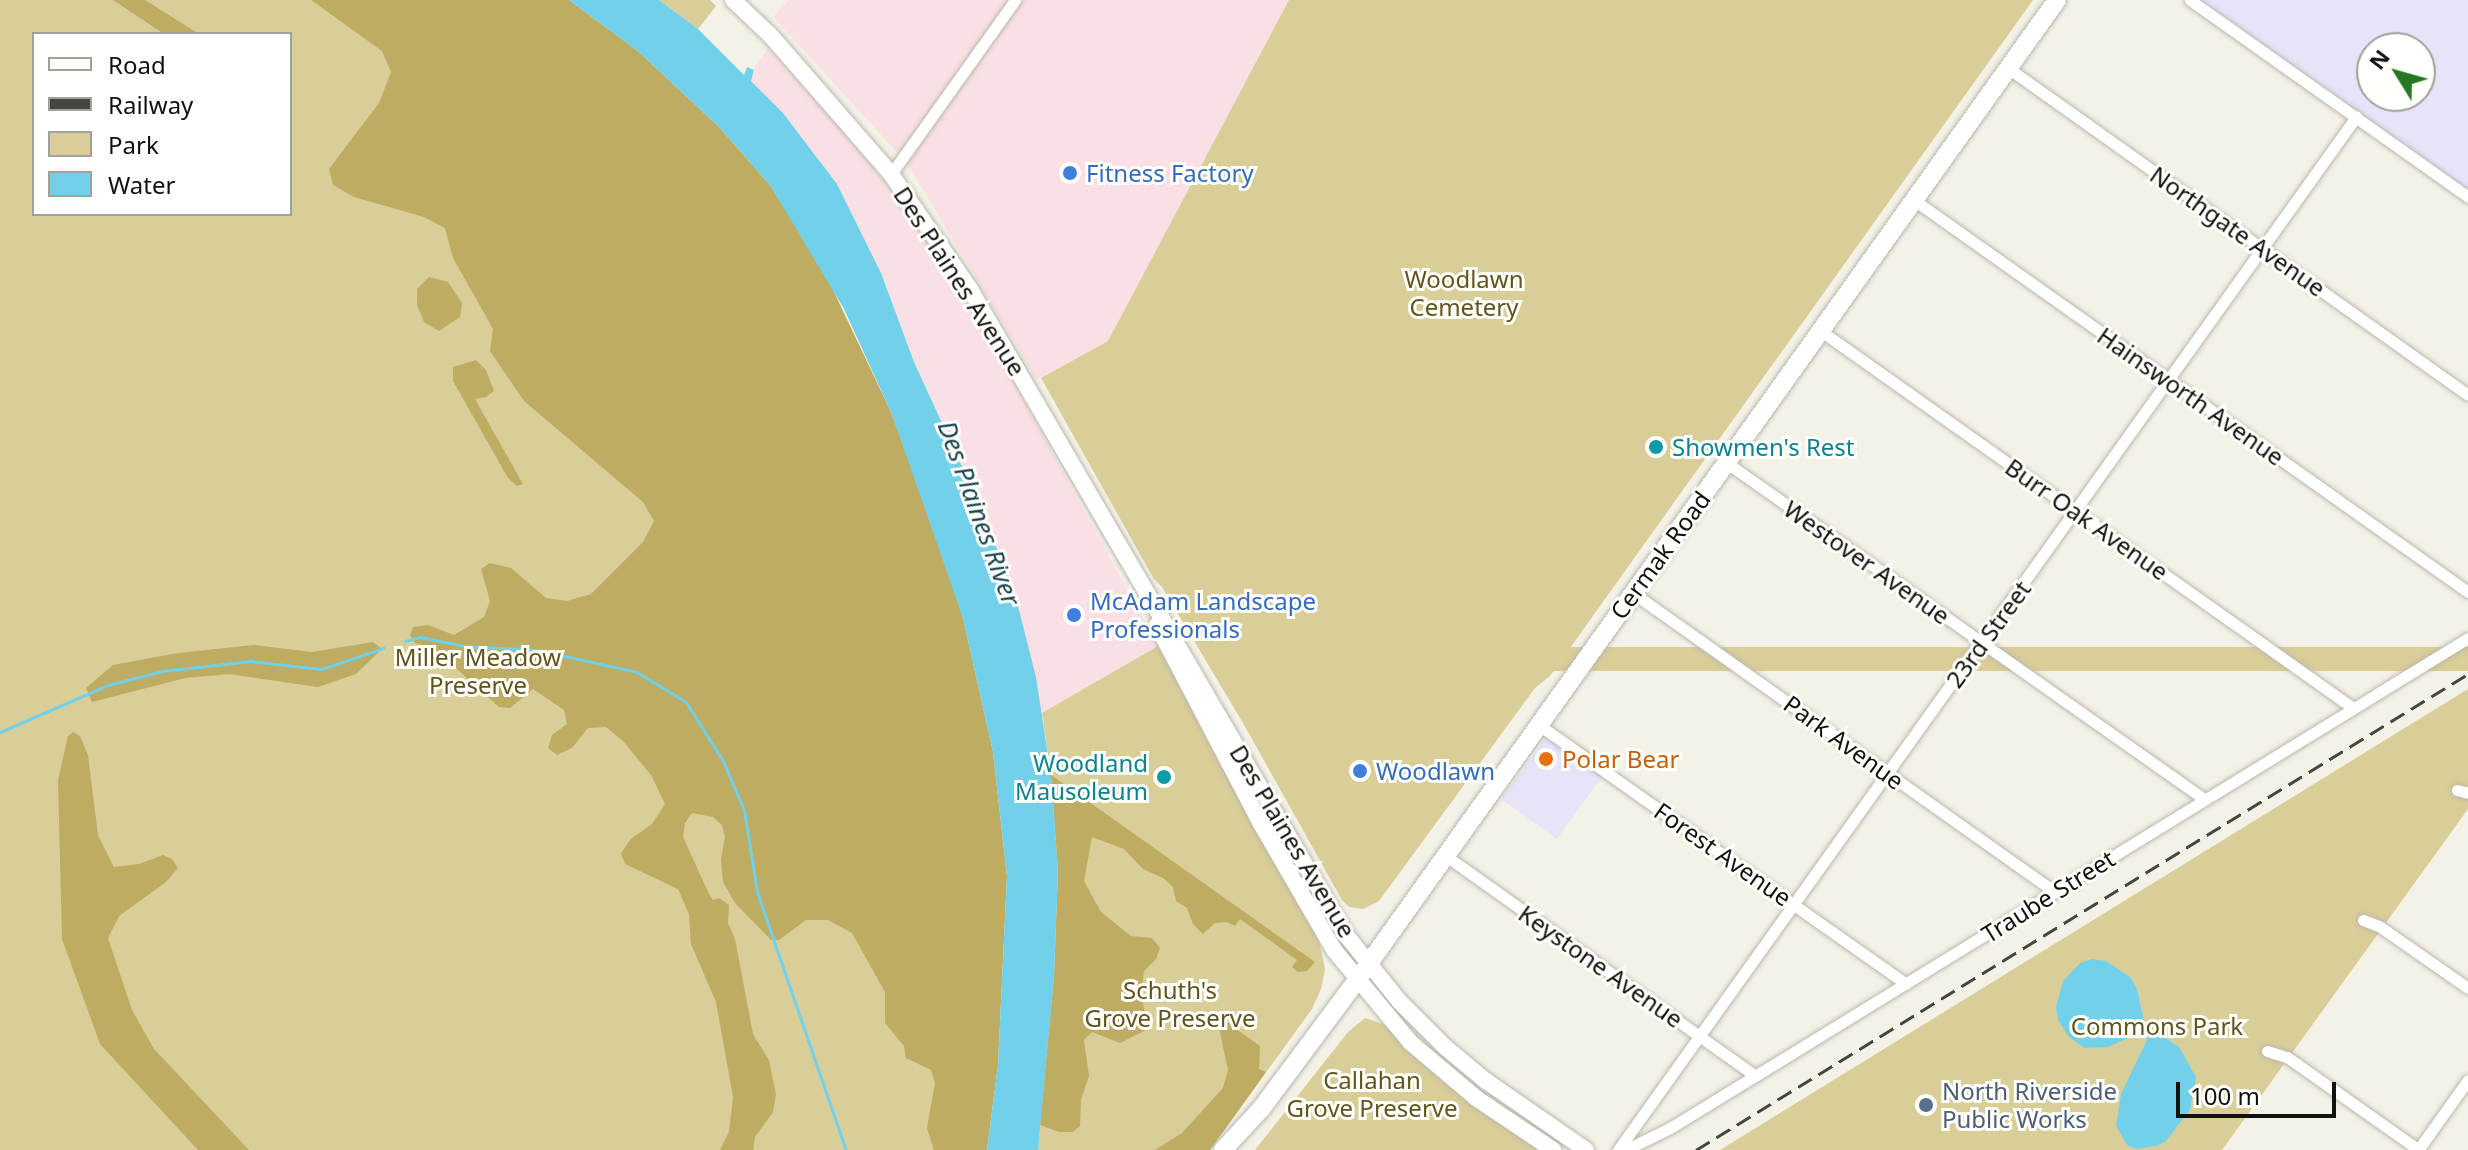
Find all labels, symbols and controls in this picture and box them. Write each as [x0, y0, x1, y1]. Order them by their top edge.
legend [32, 32, 292, 216]
north arrow [2356, 32, 2436, 112]
text: N [2361, 43, 2396, 75]
text: Road [108, 48, 166, 81]
text: Railway [108, 88, 193, 121]
text: Park [108, 128, 159, 161]
place label: Fitness Factory [1086, 159, 1254, 187]
street label: Northgate Avenue [2145, 160, 2331, 302]
marker: Fitness Factory [1061, 164, 1079, 182]
text: Water [108, 168, 175, 201]
street label: Des Plaines Avenue [888, 181, 1032, 381]
park label: Woodlawn Cemetery [1405, 265, 1523, 321]
street label: Hainsworth Avenue [2092, 321, 2290, 471]
water label: Des Plaines River [931, 416, 1027, 610]
place label: Showmen's Rest [1672, 433, 1855, 461]
marker: Showmen's Rest [1647, 438, 1665, 456]
street label: Burr Oak Avenue [2000, 452, 2174, 586]
street label: Cermak Road [1604, 485, 1716, 625]
street label: Westover Avenue [1779, 494, 1955, 630]
street label: 23rd Street [1940, 575, 2036, 693]
place label: McAdam Landscape Professionals [1090, 587, 1316, 643]
marker: McAdam Landscape Professionals [1065, 606, 1083, 624]
park label: Miller Meadow Preserve [395, 643, 561, 699]
street label: Park Avenue [1778, 689, 1910, 795]
street label: Des Plaines Avenue [1224, 739, 1362, 943]
place label: Polar Bear [1562, 745, 1679, 773]
place label: Woodland Mausoleum [1015, 749, 1148, 805]
marker: Polar Bear [1537, 750, 1555, 768]
place label: Woodlawn [1376, 757, 1495, 785]
marker: Woodlawn [1351, 762, 1369, 780]
marker: Woodland Mausoleum [1155, 768, 1173, 786]
street label: Forest Avenue [1649, 796, 1797, 912]
street label: Traube Street [1976, 844, 2120, 948]
street label: Keystone Avenue [1513, 899, 1689, 1033]
park label: Schuth's Grove Preserve [1084, 976, 1256, 1032]
park label: Commons Park [2071, 1012, 2243, 1040]
park label: Callahan Grove Preserve [1286, 1066, 1458, 1122]
scale bar [2180, 1066, 2340, 1116]
place label: North Riverside Public Works [1942, 1077, 2117, 1133]
text: 100 m [2190, 1079, 2260, 1112]
marker: North Riverside Public Works [1917, 1096, 1935, 1114]

